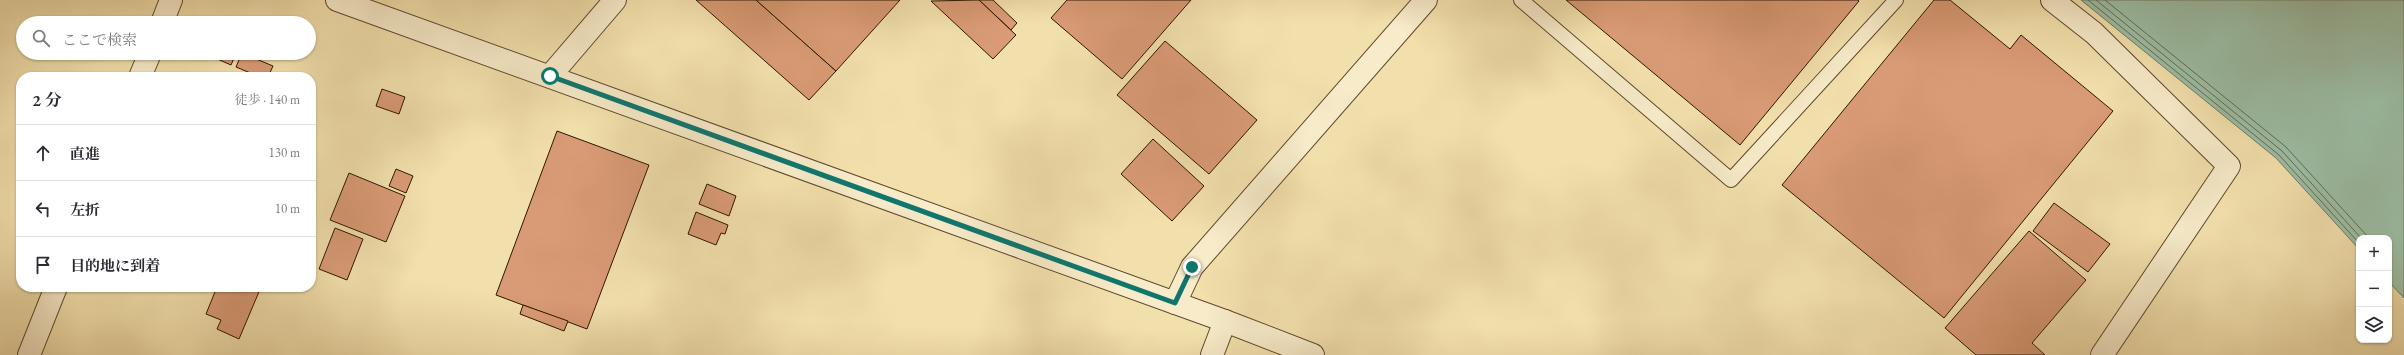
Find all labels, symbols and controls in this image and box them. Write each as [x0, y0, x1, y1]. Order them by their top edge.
search box [16, 16, 316, 60]
icon: search [30, 27, 52, 49]
text: ここで検索 [62, 30, 137, 49]
route start [541, 67, 559, 85]
text: 2 分 [32, 89, 62, 111]
text: 徒歩 · 140 m [235, 91, 300, 108]
icon: ahead [32, 142, 54, 164]
text: 直進 [70, 144, 100, 163]
text: 130 m [269, 144, 300, 161]
icon: left [32, 198, 54, 220]
text: 左折 [70, 200, 100, 219]
text: 10 m [275, 200, 300, 217]
map controls [2356, 235, 2392, 343]
button: + [2356, 235, 2392, 271]
icon: arrive [32, 254, 54, 276]
text: 目的地に到着 [70, 256, 160, 275]
route end [1183, 258, 1201, 276]
button: − [2356, 271, 2392, 307]
button: layers [2356, 307, 2392, 343]

